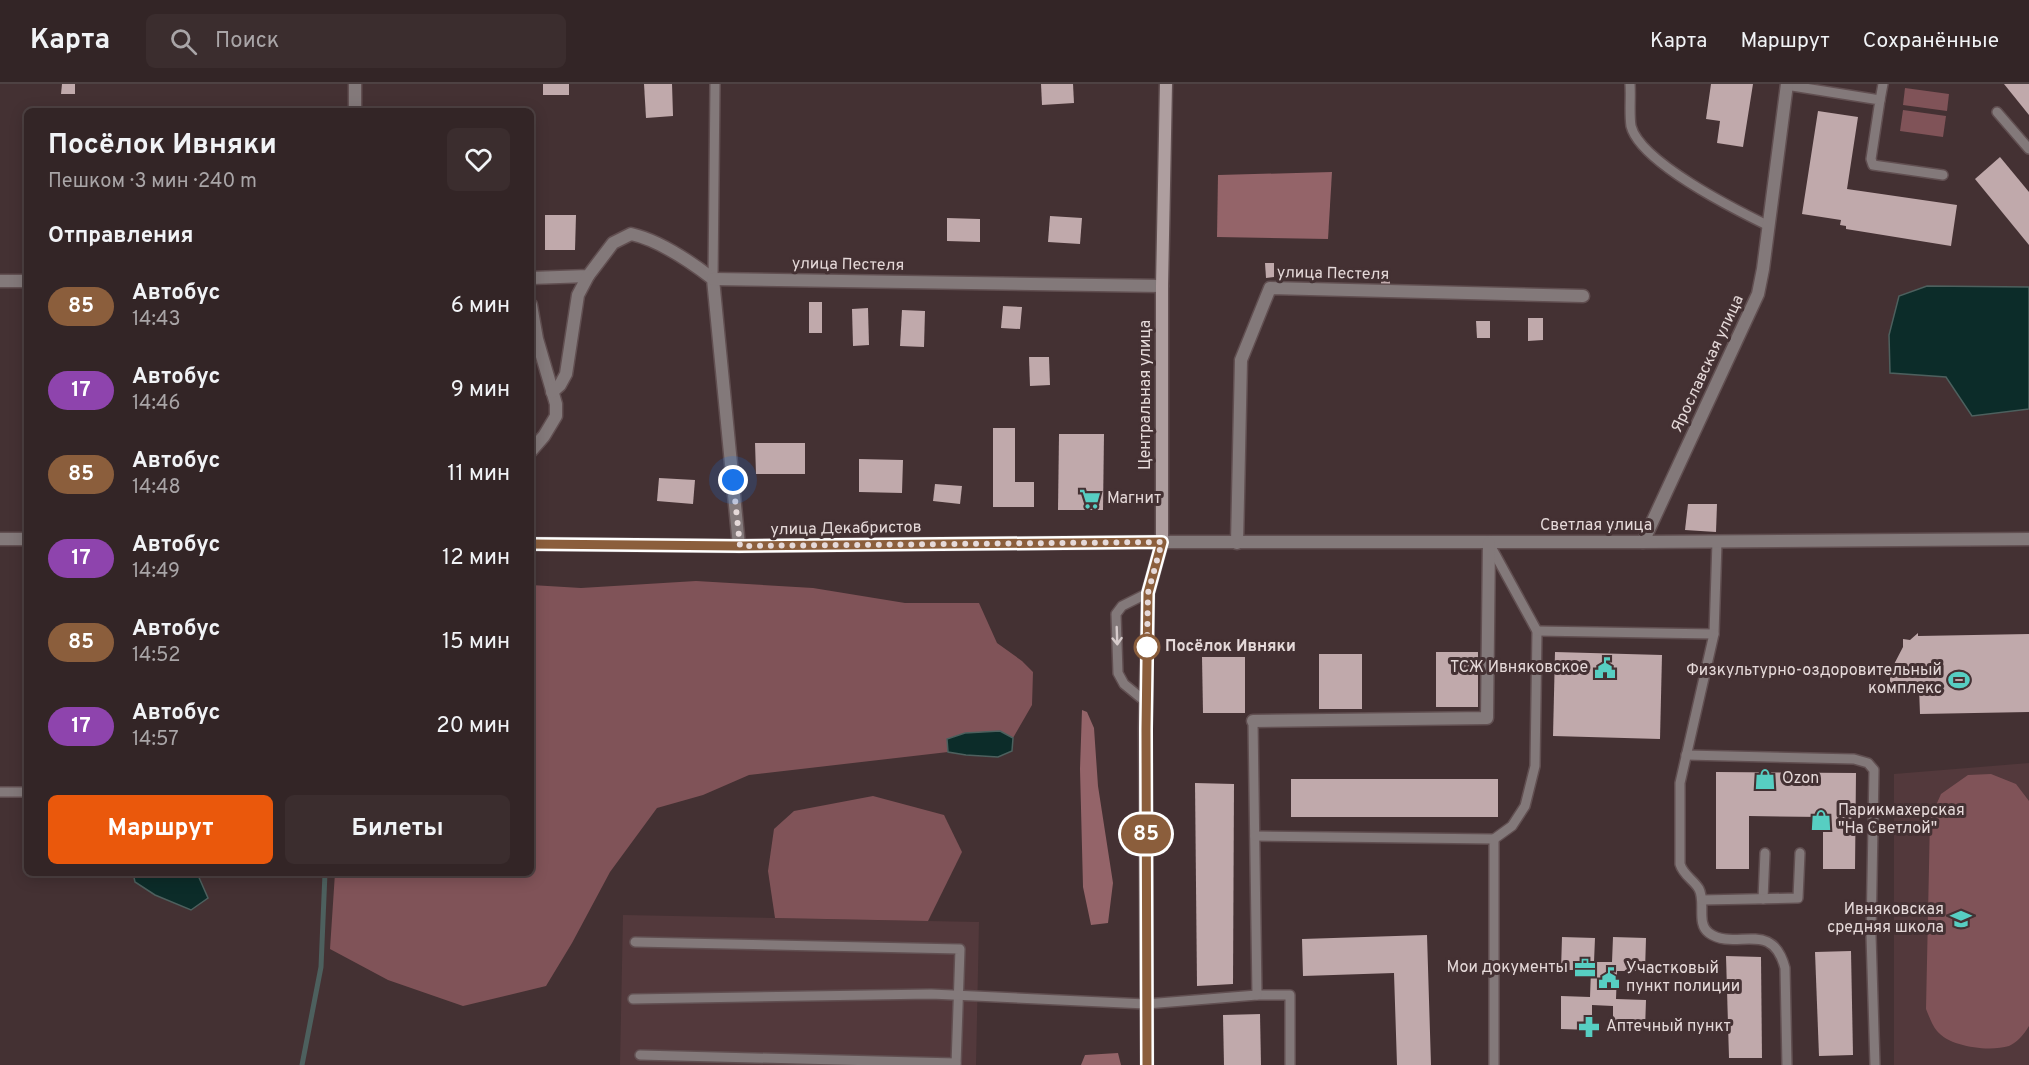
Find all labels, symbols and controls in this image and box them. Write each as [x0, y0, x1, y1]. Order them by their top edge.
search box [146, 14, 566, 68]
text: Карта [30, 23, 110, 59]
icon: search [167, 25, 200, 58]
text: Поиск [215, 28, 279, 55]
text: Карта [1650, 28, 1707, 55]
text: Маршрут [1740, 28, 1830, 55]
text: Сохранённые [1863, 28, 1999, 55]
text: Посёлок Ивняки [48, 128, 277, 164]
button: heart [447, 128, 510, 191]
text: Пешком · 3 мин · 240 m [48, 169, 257, 195]
text: Отправления [48, 223, 193, 250]
street label: улица Пестеля [792, 254, 904, 276]
street label: улица Пестеля [1277, 263, 1389, 285]
text: Автобус [132, 280, 220, 307]
street label: Ярославская улица [1667, 292, 1749, 436]
text: 85 [68, 293, 94, 320]
text: 6 мин [451, 293, 510, 320]
text: 14:43 [132, 307, 180, 333]
street label: Центральная улица [1136, 320, 1156, 470]
text: Автобус [132, 364, 220, 391]
text: 17 [71, 377, 91, 404]
text: 9 мин [451, 377, 510, 404]
text: 14:46 [132, 391, 180, 417]
text: Автобус [132, 448, 220, 475]
text: 85 [68, 461, 94, 488]
text: 11 мин [447, 461, 510, 488]
your location [718, 465, 748, 495]
text: 14:48 [132, 475, 181, 501]
supermarket icon: Магнит [1078, 487, 1102, 511]
place label: Магнит [1107, 489, 1161, 509]
street label: Светлая улица [1540, 516, 1652, 536]
street label: улица Декабристов [770, 518, 922, 540]
text: Автобус [132, 532, 220, 559]
text: 17 [71, 545, 91, 572]
text: 12 мин [442, 545, 510, 572]
text: 14:49 [132, 559, 180, 585]
text: Автобус [132, 616, 220, 643]
one-way arrow [1111, 626, 1122, 646]
text: 85 [68, 629, 94, 656]
text: 15 мин [442, 629, 510, 656]
marker: Посёлок Ивняки [1134, 634, 1160, 660]
place label: Посёлок Ивняки [1165, 637, 1296, 657]
text: 14:52 [132, 643, 181, 669]
public building icon: ТСЖ Ивняковское [1593, 656, 1617, 680]
place label: ТСЖ Ивняковское [1450, 658, 1588, 678]
place label: Физкультурно-оздоровительный комплекс [1686, 661, 1942, 699]
sports icon: Физкультурно-оздоровительный комплекс [1947, 668, 1971, 692]
text: Автобус [132, 700, 220, 727]
text: 17 [71, 713, 91, 740]
text: 20 мин [436, 713, 510, 740]
text: 14:57 [132, 727, 179, 753]
shop icon: Ozon [1753, 767, 1777, 791]
place label: Ozon [1782, 769, 1819, 789]
button: Маршрут [48, 795, 273, 864]
button: Билеты [285, 795, 510, 864]
place label: Парикмахерская "На Светлой" [1838, 801, 1965, 839]
shop icon: Парикмахерская "На Светлой" [1809, 808, 1833, 832]
line badge: 85 [1119, 814, 1173, 854]
text: 85 [1133, 821, 1159, 848]
place label: Ивняковская средняя школа [1827, 900, 1944, 938]
school or university icon: Ивняковская средняя школа [1949, 907, 1973, 931]
office icon: Мои документы [1573, 956, 1597, 980]
place label: Мои документы [1447, 958, 1568, 978]
place label: Участковый пункт полиции [1626, 959, 1740, 997]
public building icon: Участковый пункт полиции [1597, 966, 1621, 990]
pharmacy icon: Аптечный пункт [1577, 1015, 1601, 1039]
place label: Аптечный пункт [1606, 1017, 1731, 1037]

